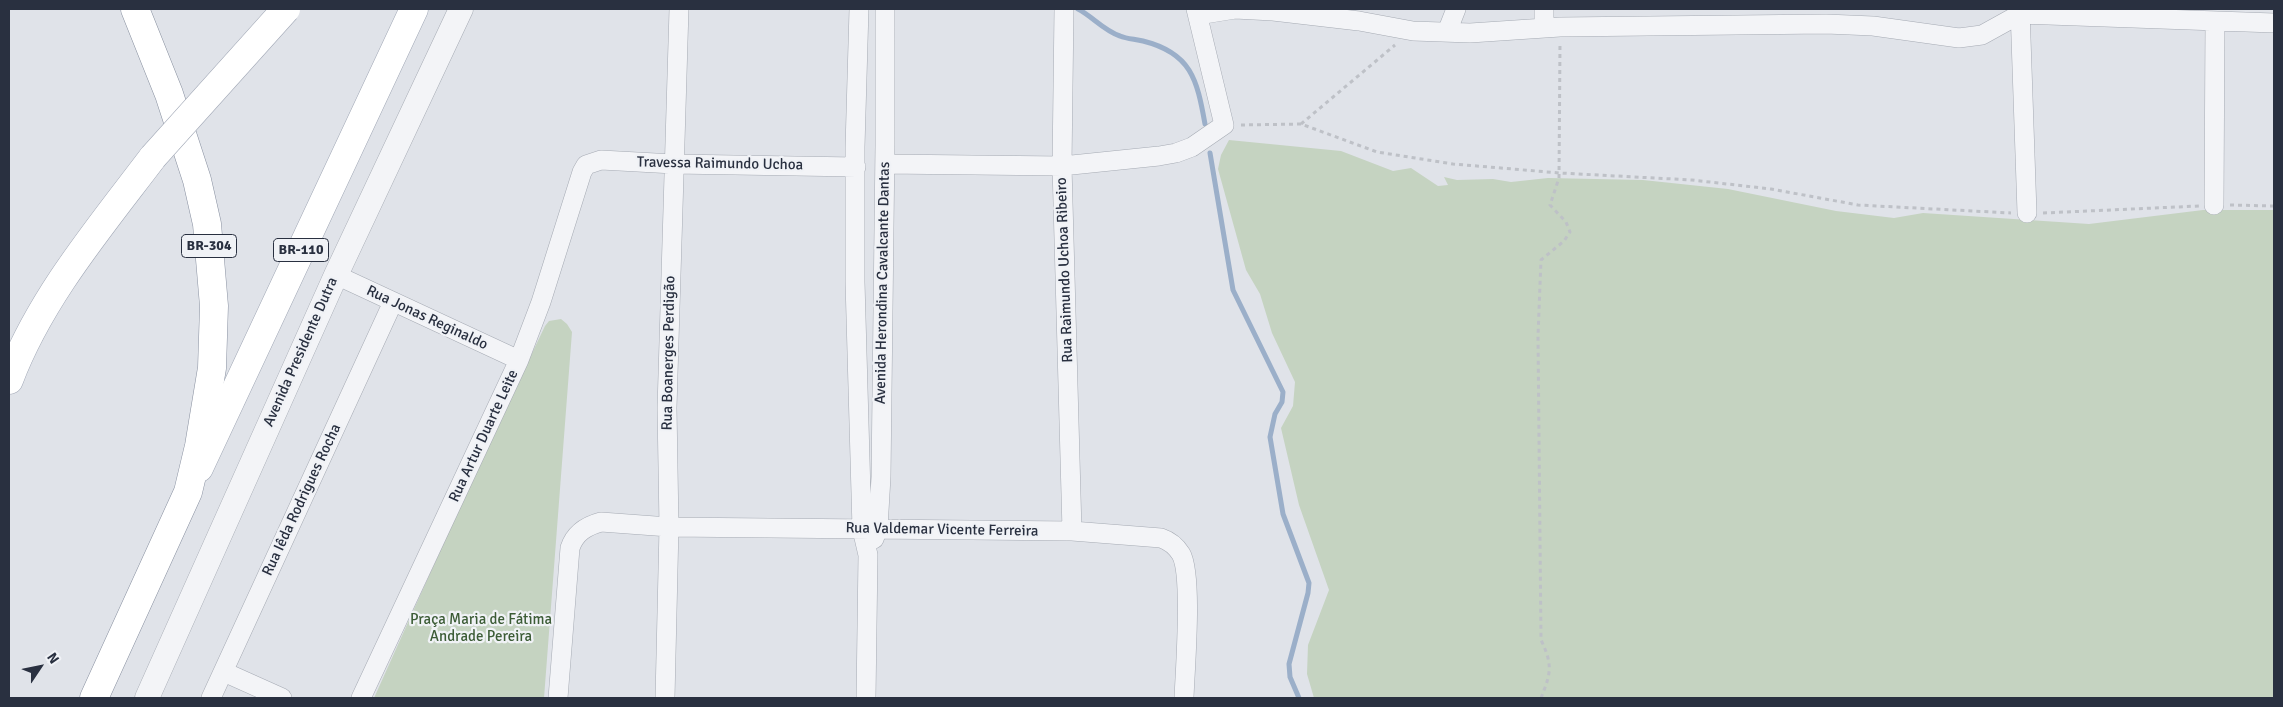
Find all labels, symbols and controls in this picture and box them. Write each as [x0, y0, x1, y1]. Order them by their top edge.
street label: Travessa Raimundo Uchoa [637, 154, 803, 174]
street label: Avenida Herondina Cavalcante Dantas [872, 162, 894, 404]
street label: Rua Raimundo Uchoa Ribeiro [1053, 177, 1077, 363]
road number: BR-304 [182, 235, 236, 258]
road number: BR-110 [274, 238, 328, 262]
street label: Avenida Presidente Dutra [260, 275, 342, 429]
street label: Rua Boanerges Perdigão [659, 275, 679, 431]
street label: Rua Jonas Reginaldo [363, 282, 491, 354]
street label: Rua Artur Duarte Leite [445, 367, 523, 505]
street label: Rua Iêda Rodrigues Rocha [259, 421, 345, 579]
street label: Rua Valdemar Vicente Ferreira [845, 519, 1039, 541]
park label: Praça Maria de Fátima Andrade Pereira [410, 611, 552, 646]
north arrow [15, 642, 65, 692]
text: N [43, 650, 63, 667]

